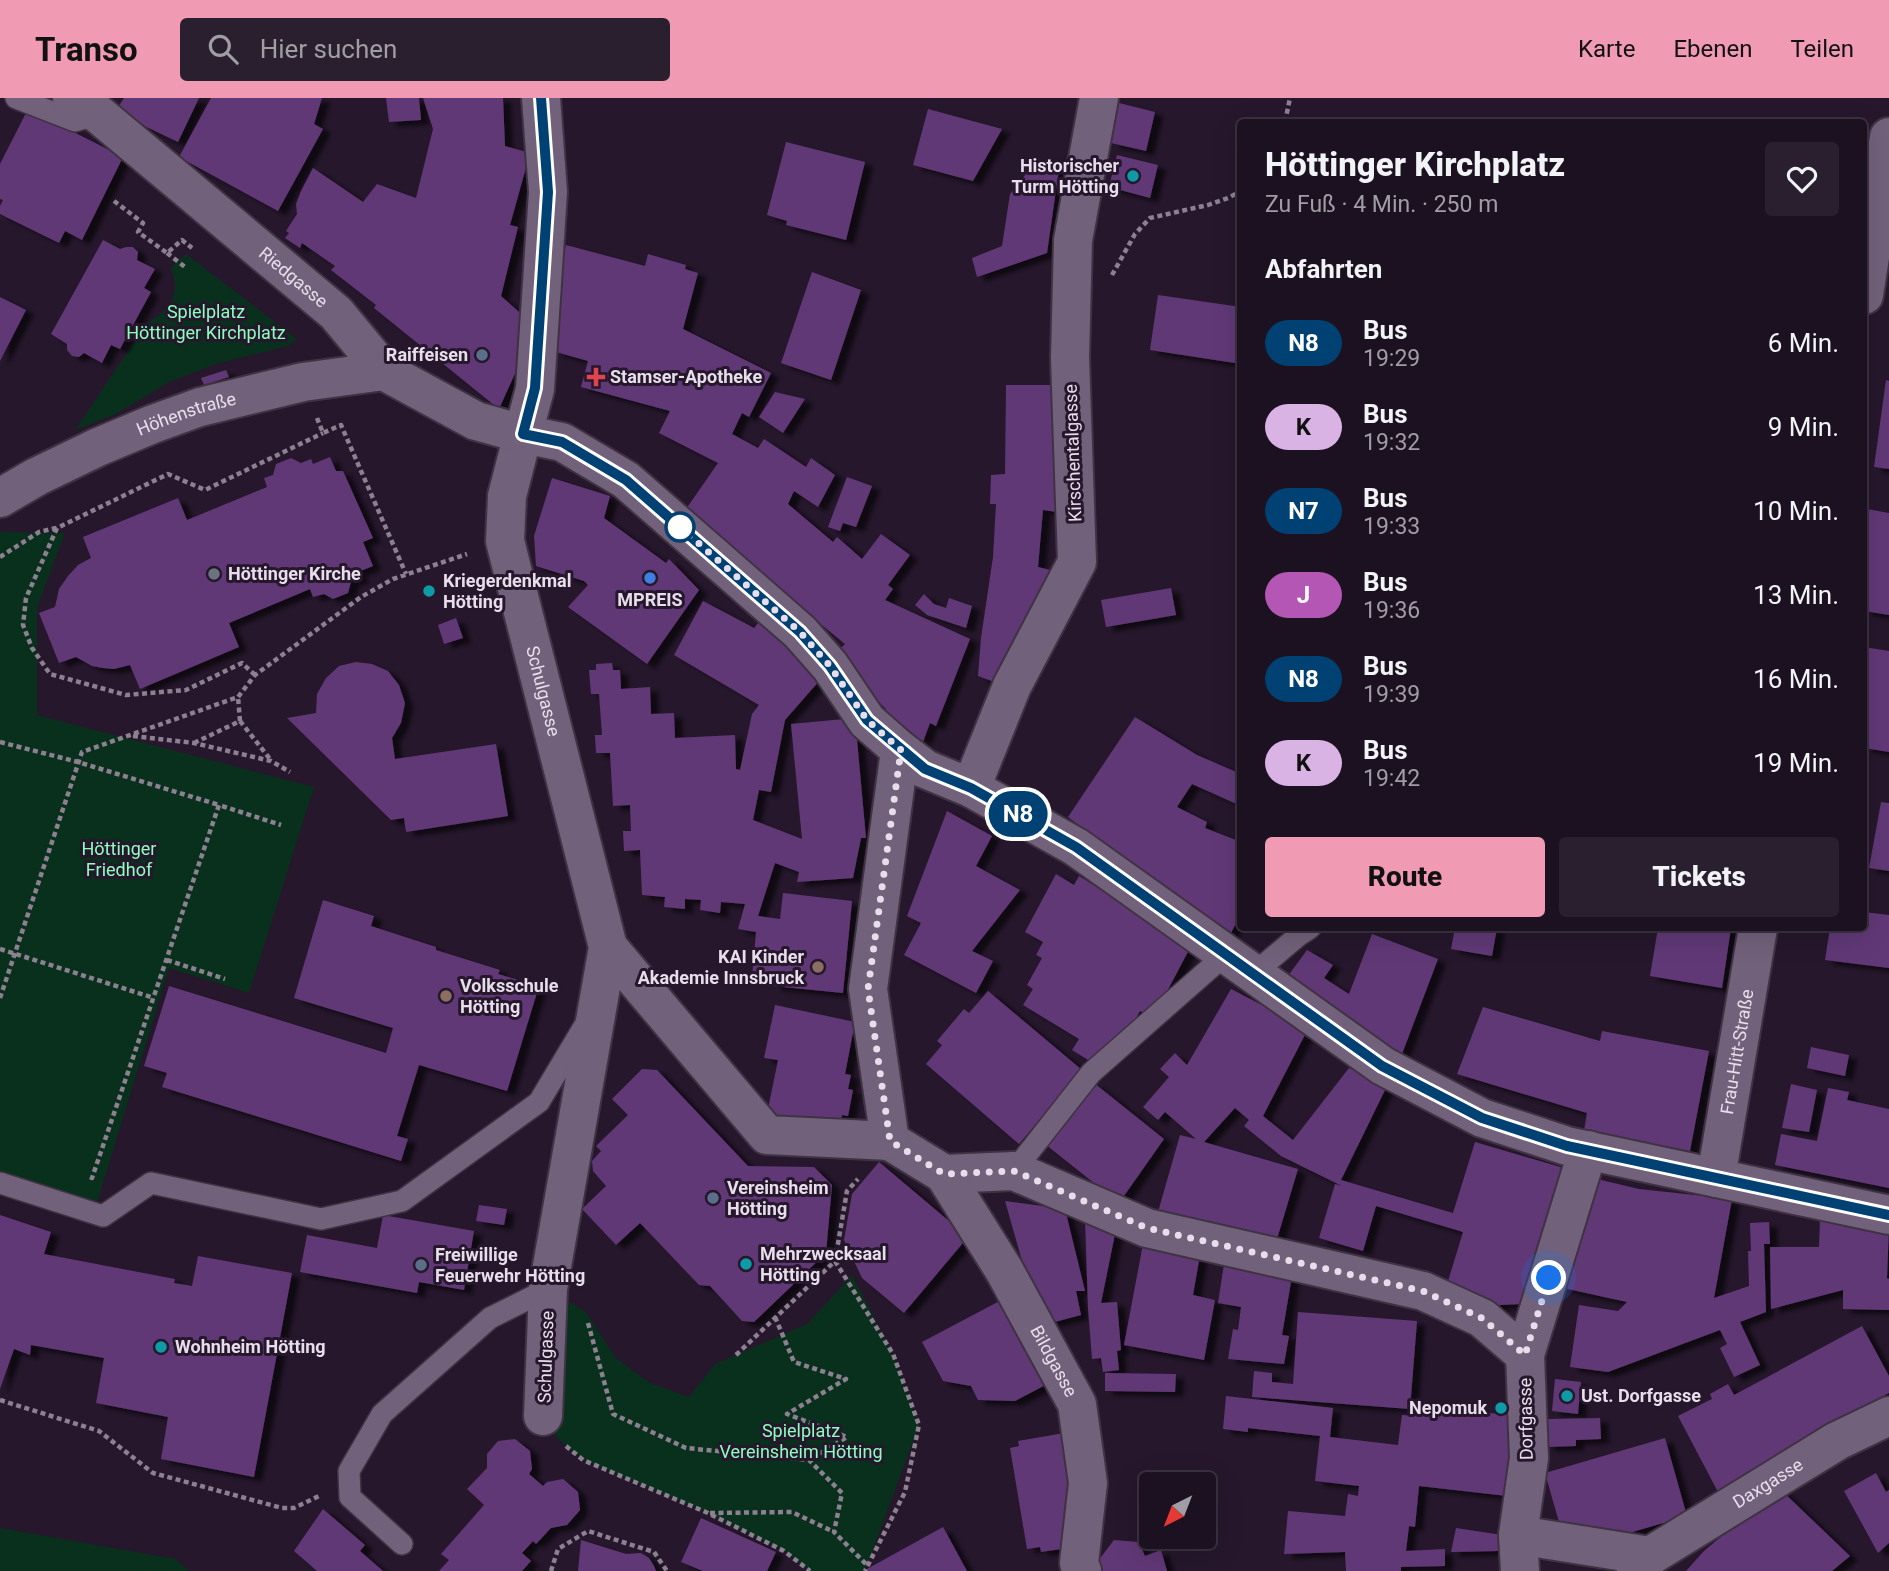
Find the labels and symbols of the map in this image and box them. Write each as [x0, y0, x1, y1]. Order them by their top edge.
place label: Historischer Turm Hötting [1012, 155, 1119, 197]
marker: Historischer Turm Hötting [1125, 168, 1141, 184]
street label: Riedgasse [255, 242, 332, 312]
park label: Spielplatz Höttinger Kirchplatz [126, 301, 286, 343]
place label: Raiffeisen [386, 344, 468, 365]
marker: Raiffeisen [474, 347, 490, 363]
place label: Stamser-Apotheke [610, 366, 762, 387]
marker: Stamser-Apotheke [588, 369, 604, 385]
street label: Kirschentalgasse [1060, 384, 1085, 522]
street label: Höhenstraße [133, 388, 238, 440]
unlabelled marker [665, 512, 695, 542]
place label: Höttinger Kirche [228, 563, 361, 584]
marker: Höttinger Kirche [206, 566, 222, 582]
place label: Kriegerdenkmal Hötting [443, 570, 572, 612]
marker: MPREIS [642, 570, 658, 586]
marker: Kriegerdenkmal Hötting [421, 583, 437, 599]
place label: MPREIS [617, 589, 683, 610]
street label: Schulgasse [522, 644, 565, 738]
line badge: N8 [986, 791, 1050, 837]
park label: Höttinger Friedhof [82, 838, 156, 880]
place label: KAI Kinder Akademie Innsbruck [638, 946, 804, 988]
marker: KAI Kinder Akademie Innsbruck [810, 959, 826, 975]
place label: Volksschule Hötting [460, 975, 559, 1017]
marker: Volksschule Hötting [438, 988, 454, 1004]
street label: Frau-Hitt-Straße [1716, 988, 1758, 1116]
place label: Vereinsheim Hötting [727, 1177, 829, 1219]
marker: Vereinsheim Hötting [705, 1190, 721, 1206]
place label: Mehrzwecksaal Hötting [760, 1243, 887, 1285]
place label: Freiwillige Feuerwehr Hötting [435, 1244, 585, 1286]
marker: Mehrzwecksaal Hötting [738, 1256, 754, 1272]
marker: Freiwillige Feuerwehr Hötting [413, 1257, 429, 1273]
your location [1531, 1260, 1566, 1295]
street label: Schulgasse [533, 1310, 558, 1404]
street label: Bildgasse [1026, 1322, 1082, 1400]
place label: Wohnheim Hötting [175, 1336, 326, 1357]
marker: Wohnheim Hötting [153, 1339, 169, 1355]
street label: Dorfgasse [1514, 1378, 1537, 1460]
place label: Ust. Dorfgasse [1581, 1385, 1701, 1406]
marker: Ust. Dorfgasse [1559, 1388, 1575, 1404]
place label: Nepomuk [1409, 1397, 1487, 1418]
marker: Nepomuk [1493, 1400, 1509, 1416]
park label: Spielplatz Vereinsheim Hötting [719, 1420, 883, 1462]
street label: Daxgasse [1729, 1454, 1807, 1513]
north arrow [1139, 1472, 1216, 1549]

